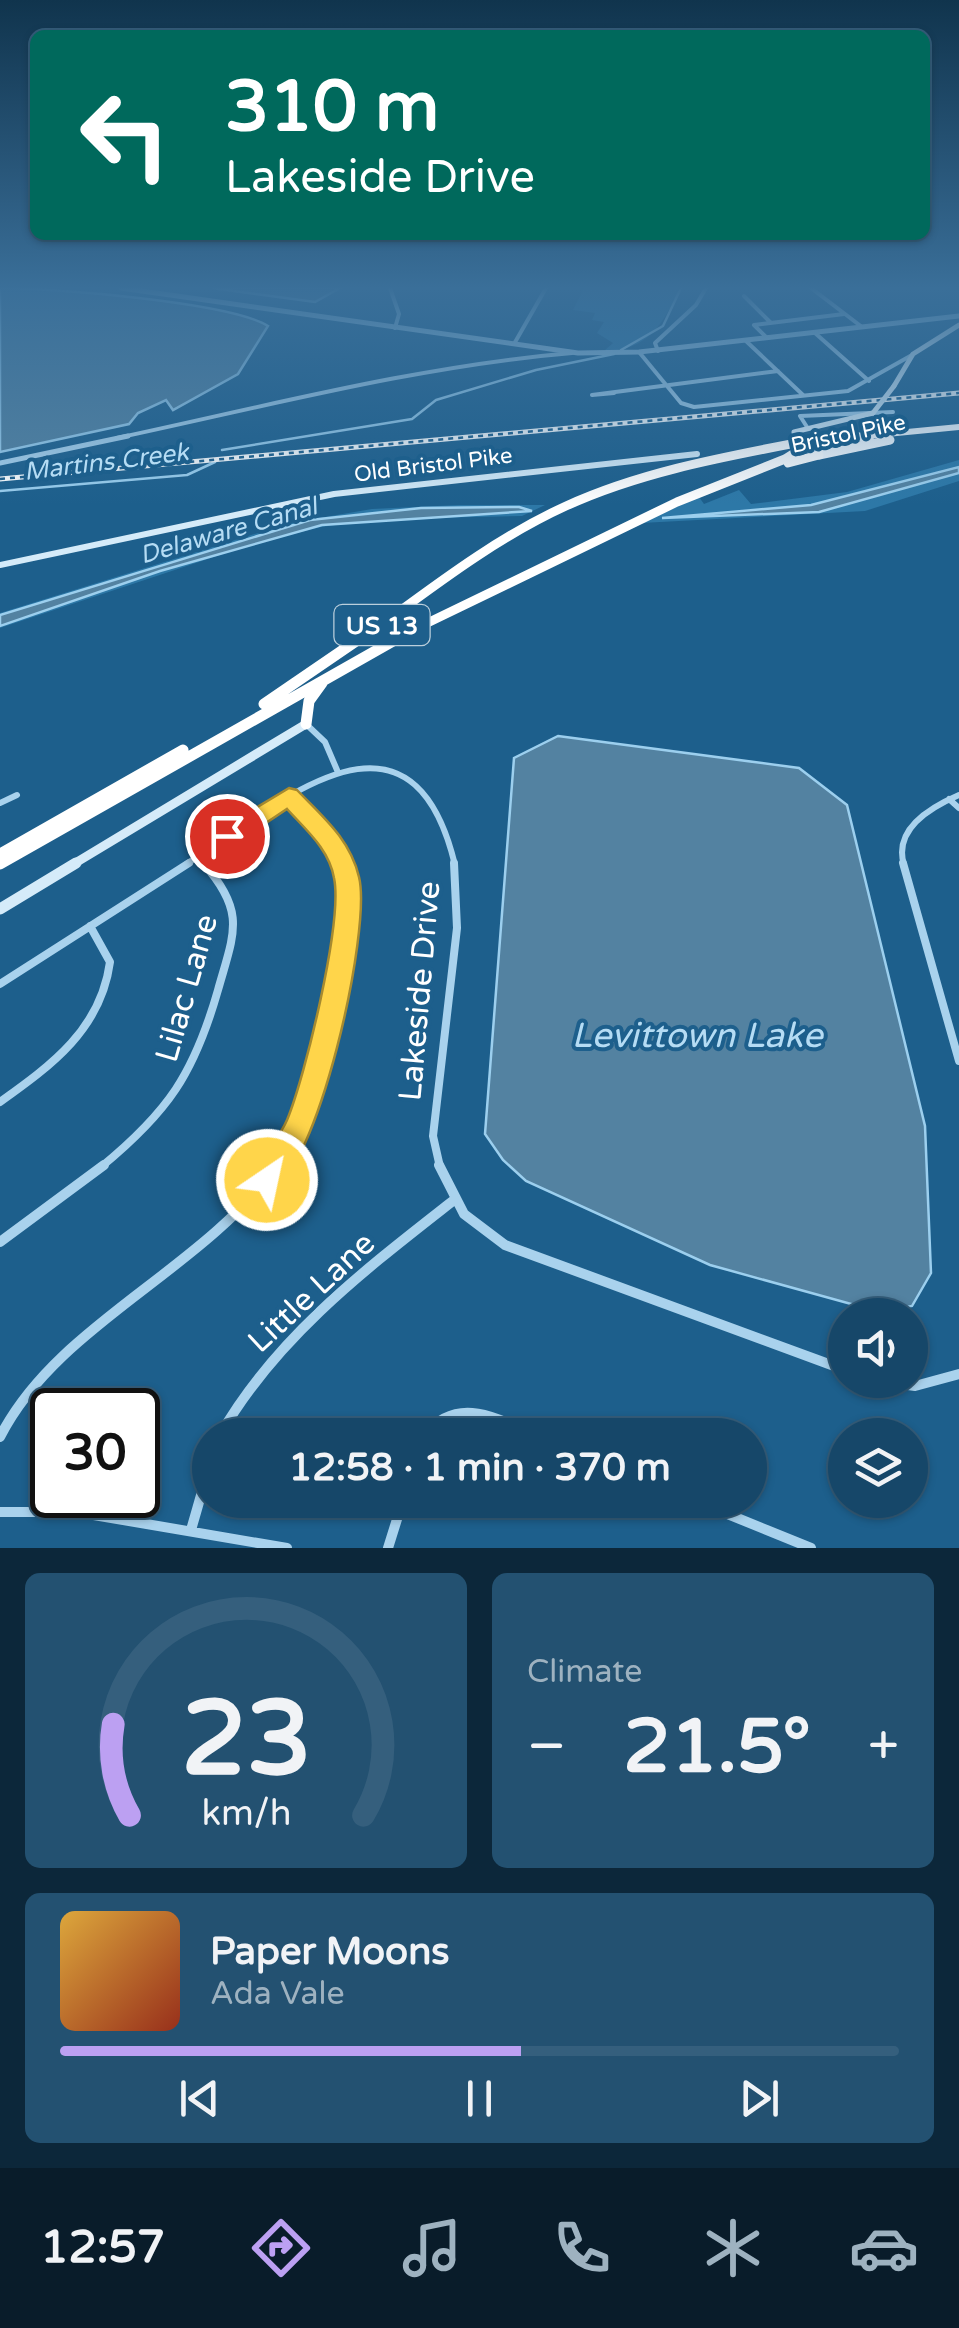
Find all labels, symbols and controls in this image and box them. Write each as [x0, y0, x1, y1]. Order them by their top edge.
text: 310 m [225, 66, 439, 150]
icon: left [60, 70, 190, 200]
text: Lakeside Drive [225, 151, 535, 205]
street label: Bristol Pike [788, 409, 908, 459]
water label: Martins Creek [22, 437, 192, 487]
street label: Old Bristol Pike [352, 442, 514, 488]
water label: Delaware Canal [136, 491, 323, 571]
road number: US 13 [334, 605, 430, 645]
pin [185, 794, 270, 879]
icon: arrive [200, 809, 255, 864]
street label: Lakeside Drive [391, 880, 449, 1103]
street label: Lilac Lane [148, 910, 226, 1066]
water label: Levittown Lake [571, 1015, 825, 1057]
position arrow [215, 1128, 319, 1232]
street label: Little Lane [240, 1225, 383, 1361]
map controls [828, 1298, 928, 1518]
button: sound [828, 1298, 928, 1398]
speed limit sign: 30 [30, 1388, 160, 1518]
button: layers [828, 1418, 928, 1518]
text: 12:58 · 1 min · 370 m [288, 1445, 671, 1491]
text: Climate [527, 1653, 642, 1691]
text: 23 [181, 1678, 311, 1803]
text: 21.5° [623, 1702, 811, 1792]
text: − [527, 1714, 566, 1780]
text: + [868, 1714, 899, 1780]
text: km/h [201, 1792, 291, 1835]
text: Paper Moons [210, 1929, 450, 1975]
text: Ada Vale [210, 1975, 345, 2013]
icon: previous [172, 2071, 227, 2126]
icon: pause [452, 2071, 507, 2126]
icon: next [732, 2071, 787, 2126]
icon: directions [246, 2213, 316, 2283]
icon: music [397, 2213, 467, 2283]
icon: phone [547, 2213, 617, 2283]
icon: climate [698, 2213, 768, 2283]
icon: car [849, 2213, 919, 2283]
text: 12:57 [40, 2221, 165, 2275]

